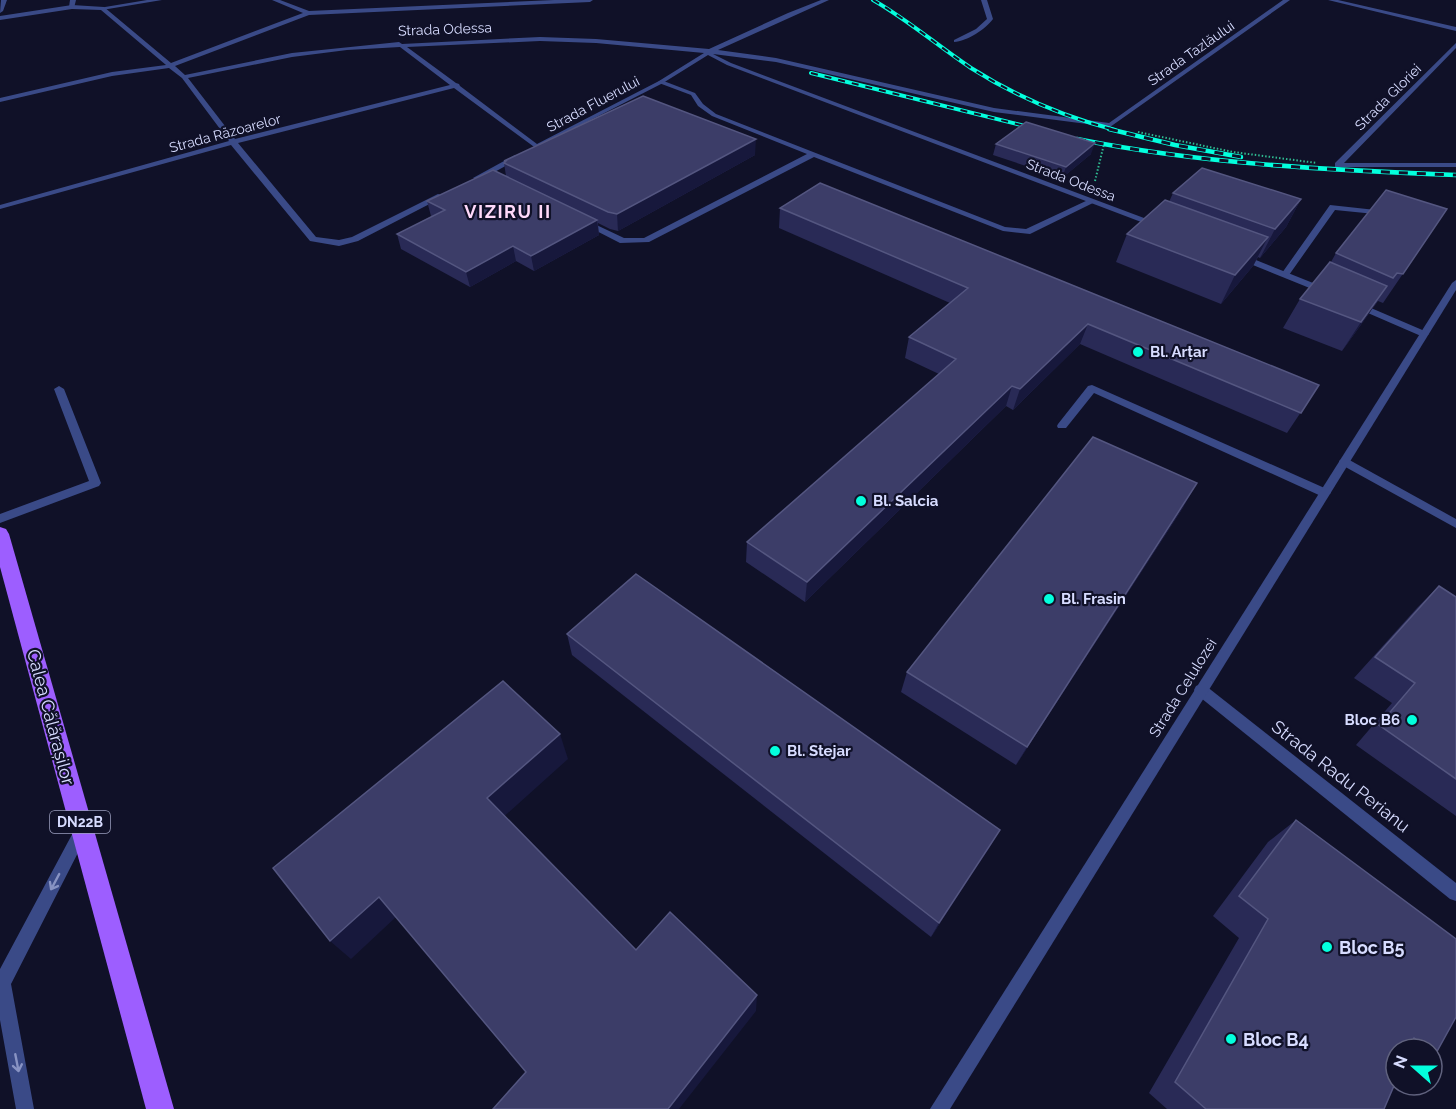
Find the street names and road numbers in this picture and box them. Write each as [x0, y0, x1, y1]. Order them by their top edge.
street label: Strada Tazlăului [1145, 17, 1237, 89]
street label: Strada Odessa [398, 19, 492, 39]
street label: Strada Gloriei [1352, 61, 1424, 133]
street label: Strada Fluerului [544, 73, 642, 135]
street label: Strada Răzoarelor [167, 110, 283, 156]
street label: Strada Odessa [1024, 156, 1118, 204]
street label: Strada Celulozei [1145, 635, 1221, 741]
street label: Calea Călărașilor [23, 647, 79, 788]
street label: Strada Radu Perianu [1268, 716, 1414, 836]
road number: DN22B [50, 811, 110, 833]

